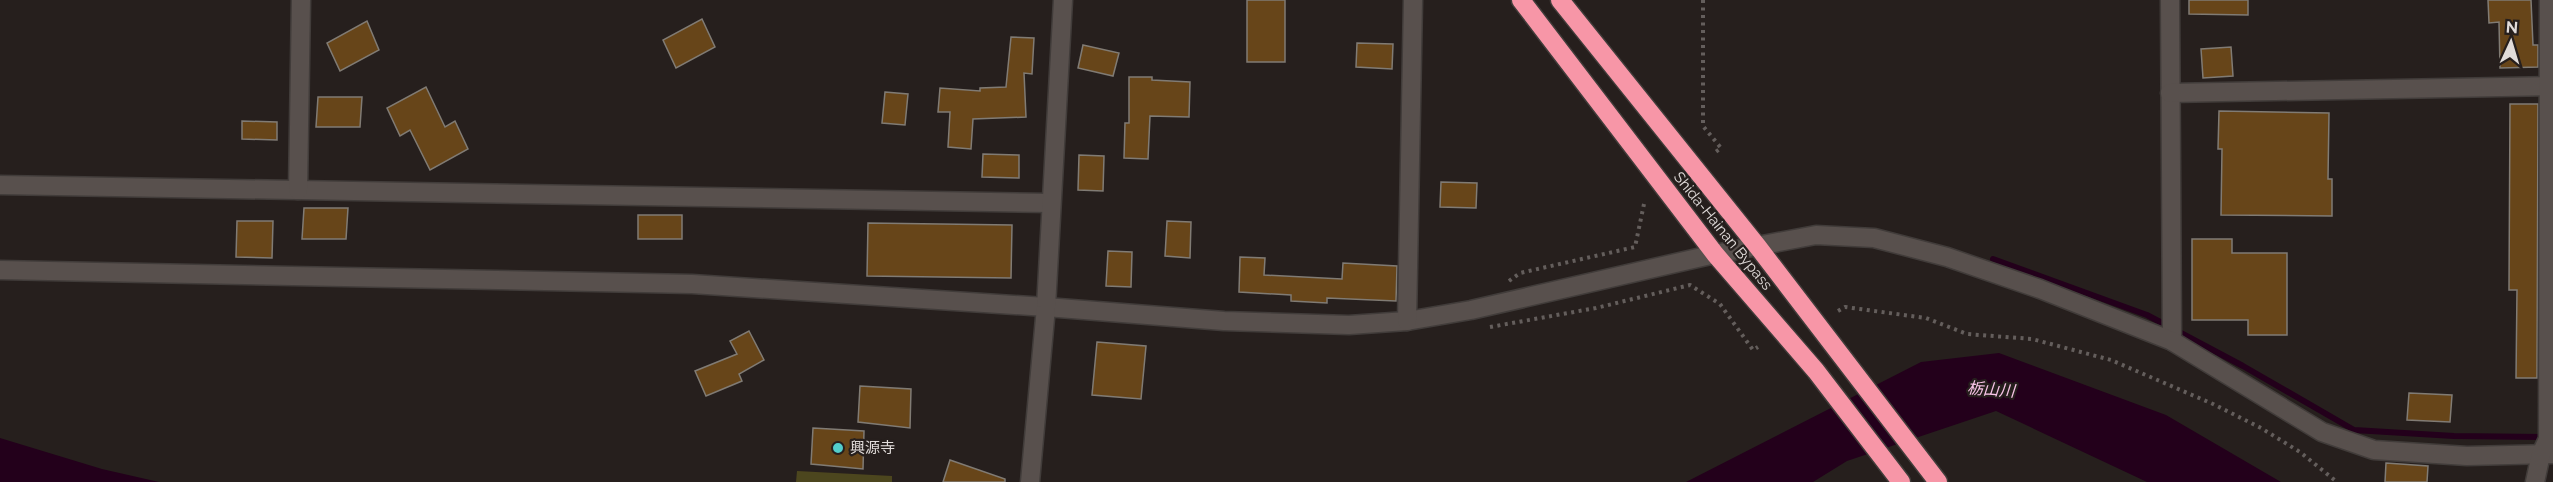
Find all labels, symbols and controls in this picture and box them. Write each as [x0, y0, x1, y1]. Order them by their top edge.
north arrow [2481, 12, 2541, 72]
text: N [2505, 18, 2519, 37]
street label: Shida-Hainan Bypass [1670, 168, 1776, 294]
water label: 栃山川 [1966, 378, 2018, 401]
place label: 興源寺 [850, 439, 895, 457]
marker: 興源寺 [831, 441, 845, 455]

